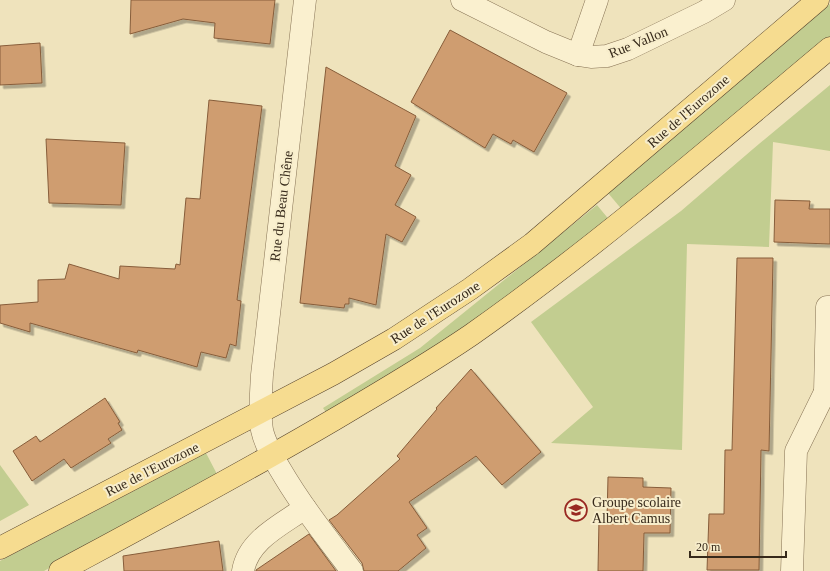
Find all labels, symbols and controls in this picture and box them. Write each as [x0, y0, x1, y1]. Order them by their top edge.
street label: Rue Vallon [606, 24, 670, 61]
street label: Rue de l'Eurozone [645, 72, 732, 151]
street label: Rue du Beau Chêne [267, 150, 296, 262]
street label: Rue de l'Eurozone [388, 278, 482, 347]
street label: Rue de l'Eurozone [103, 439, 201, 499]
place label: Groupe scolaire Albert Camus [592, 495, 681, 526]
school or university icon: Groupe scolaire Albert Camus [563, 497, 589, 523]
scale bar [690, 533, 786, 559]
text: 20 m [696, 540, 721, 554]

